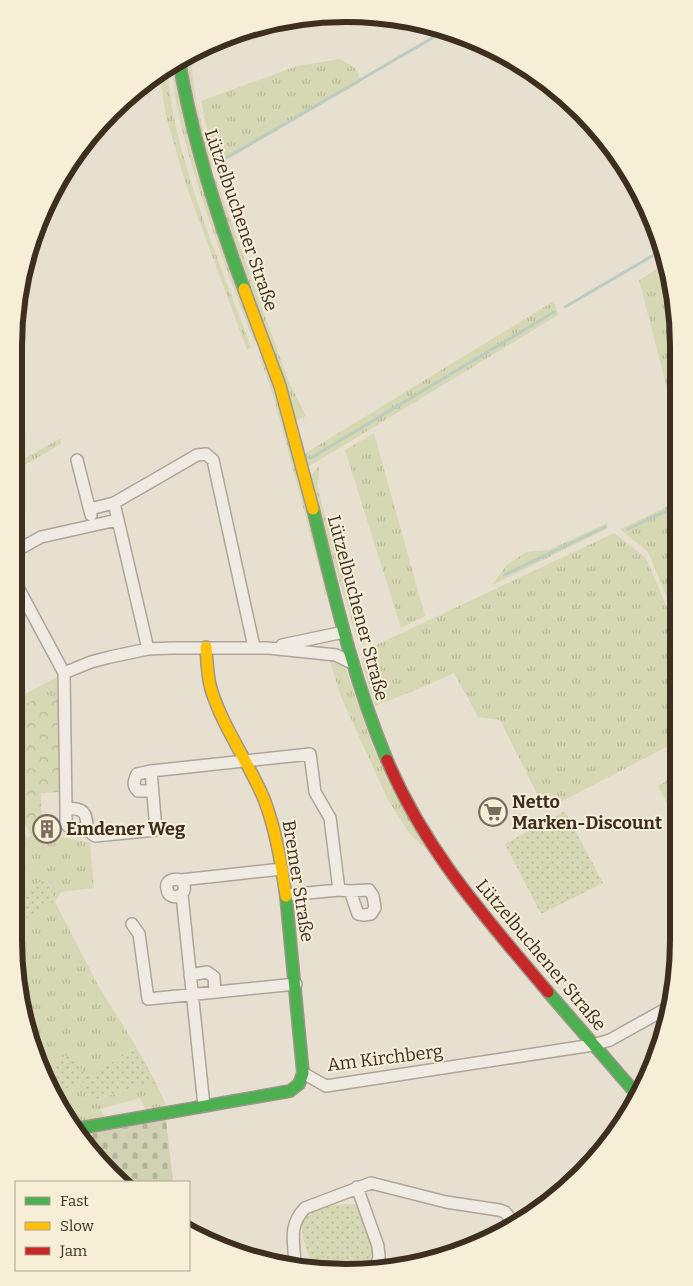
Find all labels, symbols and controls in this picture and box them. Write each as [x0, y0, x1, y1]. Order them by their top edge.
street label: Lützelbuchener Straße [200, 126, 282, 314]
street label: Lützelbuchener Straße [323, 513, 393, 703]
place label: Netto Marken-Discount [512, 791, 662, 834]
supermarket icon: Netto Marken-Discount [478, 797, 508, 827]
building icon: Emdener Weg [32, 814, 62, 844]
place label: Emdener Weg [66, 818, 186, 840]
street label: Bremer Straße [278, 819, 318, 943]
street label: Lützelbuchener Straße [471, 875, 611, 1035]
street label: Am Kirchberg [326, 1040, 444, 1076]
legend [15, 1181, 190, 1271]
text: Fast [60, 1192, 89, 1210]
text: Slow [60, 1217, 95, 1235]
text: Jam [59, 1242, 88, 1260]

